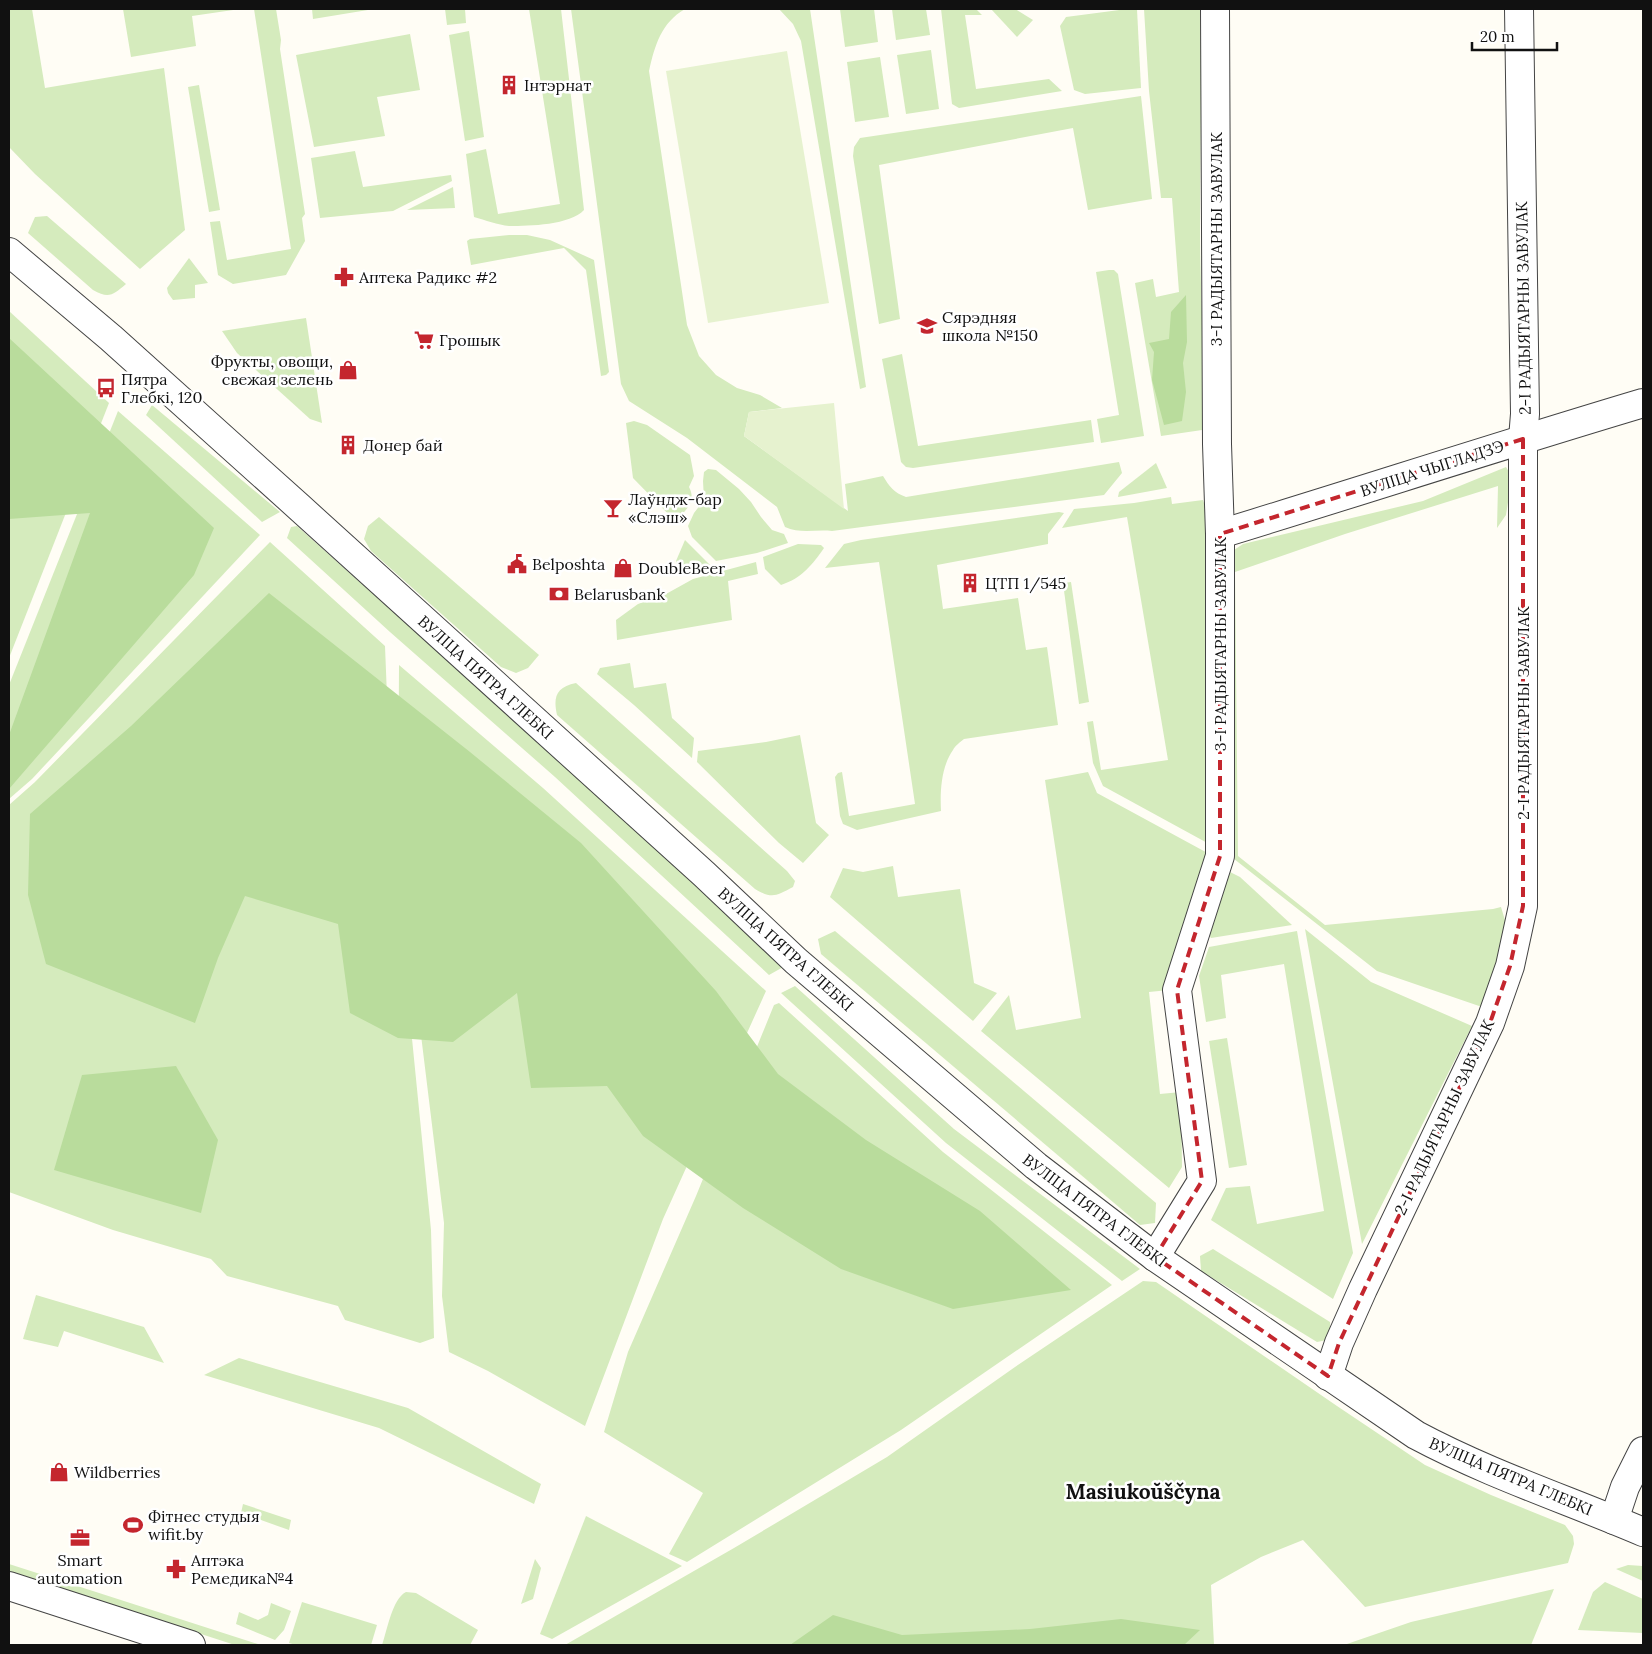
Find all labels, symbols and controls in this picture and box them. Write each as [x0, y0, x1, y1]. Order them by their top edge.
scale bar [1472, 20, 1557, 52]
text: 20 m [1480, 27, 1515, 46]
building icon: Інтэрнат [498, 74, 520, 96]
place label: Інтэрнат [524, 75, 591, 95]
street label: 3-І РАДЫЯТАРНЫ ЗАВУЛАК [1206, 132, 1226, 346]
street label: 2-І РАДЫЯТАРНЫ ЗАВУЛАК [1511, 201, 1535, 415]
pharmacy icon: Аптека Радикс #2 [333, 266, 355, 288]
place label: Аптека Радикс #2 [358, 267, 497, 287]
place label: Сярэдняя школа №150 [942, 307, 1038, 345]
school or university icon: Сярэдняя школа №150 [916, 315, 938, 337]
supermarket icon: Грошык [413, 329, 435, 351]
place label: Грошык [439, 330, 501, 350]
place label: Фрукты, овощи, свежая зелень [211, 351, 333, 389]
shop icon: Фрукты, овощи, свежая зелень [337, 359, 359, 381]
place label: Пятра Глебкі, 120 [121, 369, 202, 407]
bus stop icon: Пятра Глебкі, 120 [95, 377, 117, 399]
building icon: Донер бай [337, 434, 359, 456]
place label: Донер бай [363, 435, 443, 455]
street label: ВУЛІЦА ЧЫГЛАДЗЭ [1358, 435, 1506, 501]
place label: Лаўндж-бар «Слэш» [628, 489, 722, 527]
bar icon: Лаўндж-бар «Слэш» [602, 497, 624, 519]
street label: 3-І РАДЫЯТАРНЫ ЗАВУЛАК [1210, 537, 1230, 751]
public building icon: Belposhta [506, 553, 528, 575]
place label: Belposhta [532, 554, 605, 574]
shop icon: DoubleBeer [612, 557, 634, 579]
place label: DoubleBeer [638, 558, 725, 578]
building icon: ЦТП 1/545 [959, 572, 981, 594]
place label: ЦТП 1/545 [985, 573, 1066, 594]
bank icon: Belarusbank [548, 583, 570, 605]
place label: Belarusbank [574, 584, 665, 604]
street label: 2-І РАДЫЯТАРНЫ ЗАВУЛАК [1513, 606, 1533, 820]
street label: ВУЛІЦА ПЯТРА ГЛЕБКІ [414, 611, 558, 743]
street label: ВУЛІЦА ПЯТРА ГЛЕБКІ [714, 883, 858, 1015]
street label: 2-І РАДЫЯТАРНЫ ЗАВУЛАК [1390, 1016, 1498, 1218]
street label: ВУЛІЦА ПЯТРА ГЛЕБКІ [1019, 1149, 1171, 1271]
street label: ВУЛІЦА ПЯТРА ГЛЕБКІ [1426, 1432, 1596, 1520]
shop icon: Wildberries [48, 1461, 70, 1483]
place label: Wildberries [74, 1462, 160, 1482]
district label: Masiukoŭščyna [1065, 1478, 1221, 1505]
place label: Фітнес студыя wifit.by [148, 1506, 260, 1544]
sports icon: Фітнес студыя wifit.by [122, 1514, 144, 1536]
office icon: Smart automation [69, 1527, 91, 1549]
place label: Smart automation [37, 1550, 123, 1588]
place label: Аптэка Ремедика№4 [190, 1550, 294, 1588]
pharmacy icon: Аптэка Ремедика№4 [165, 1558, 187, 1580]

